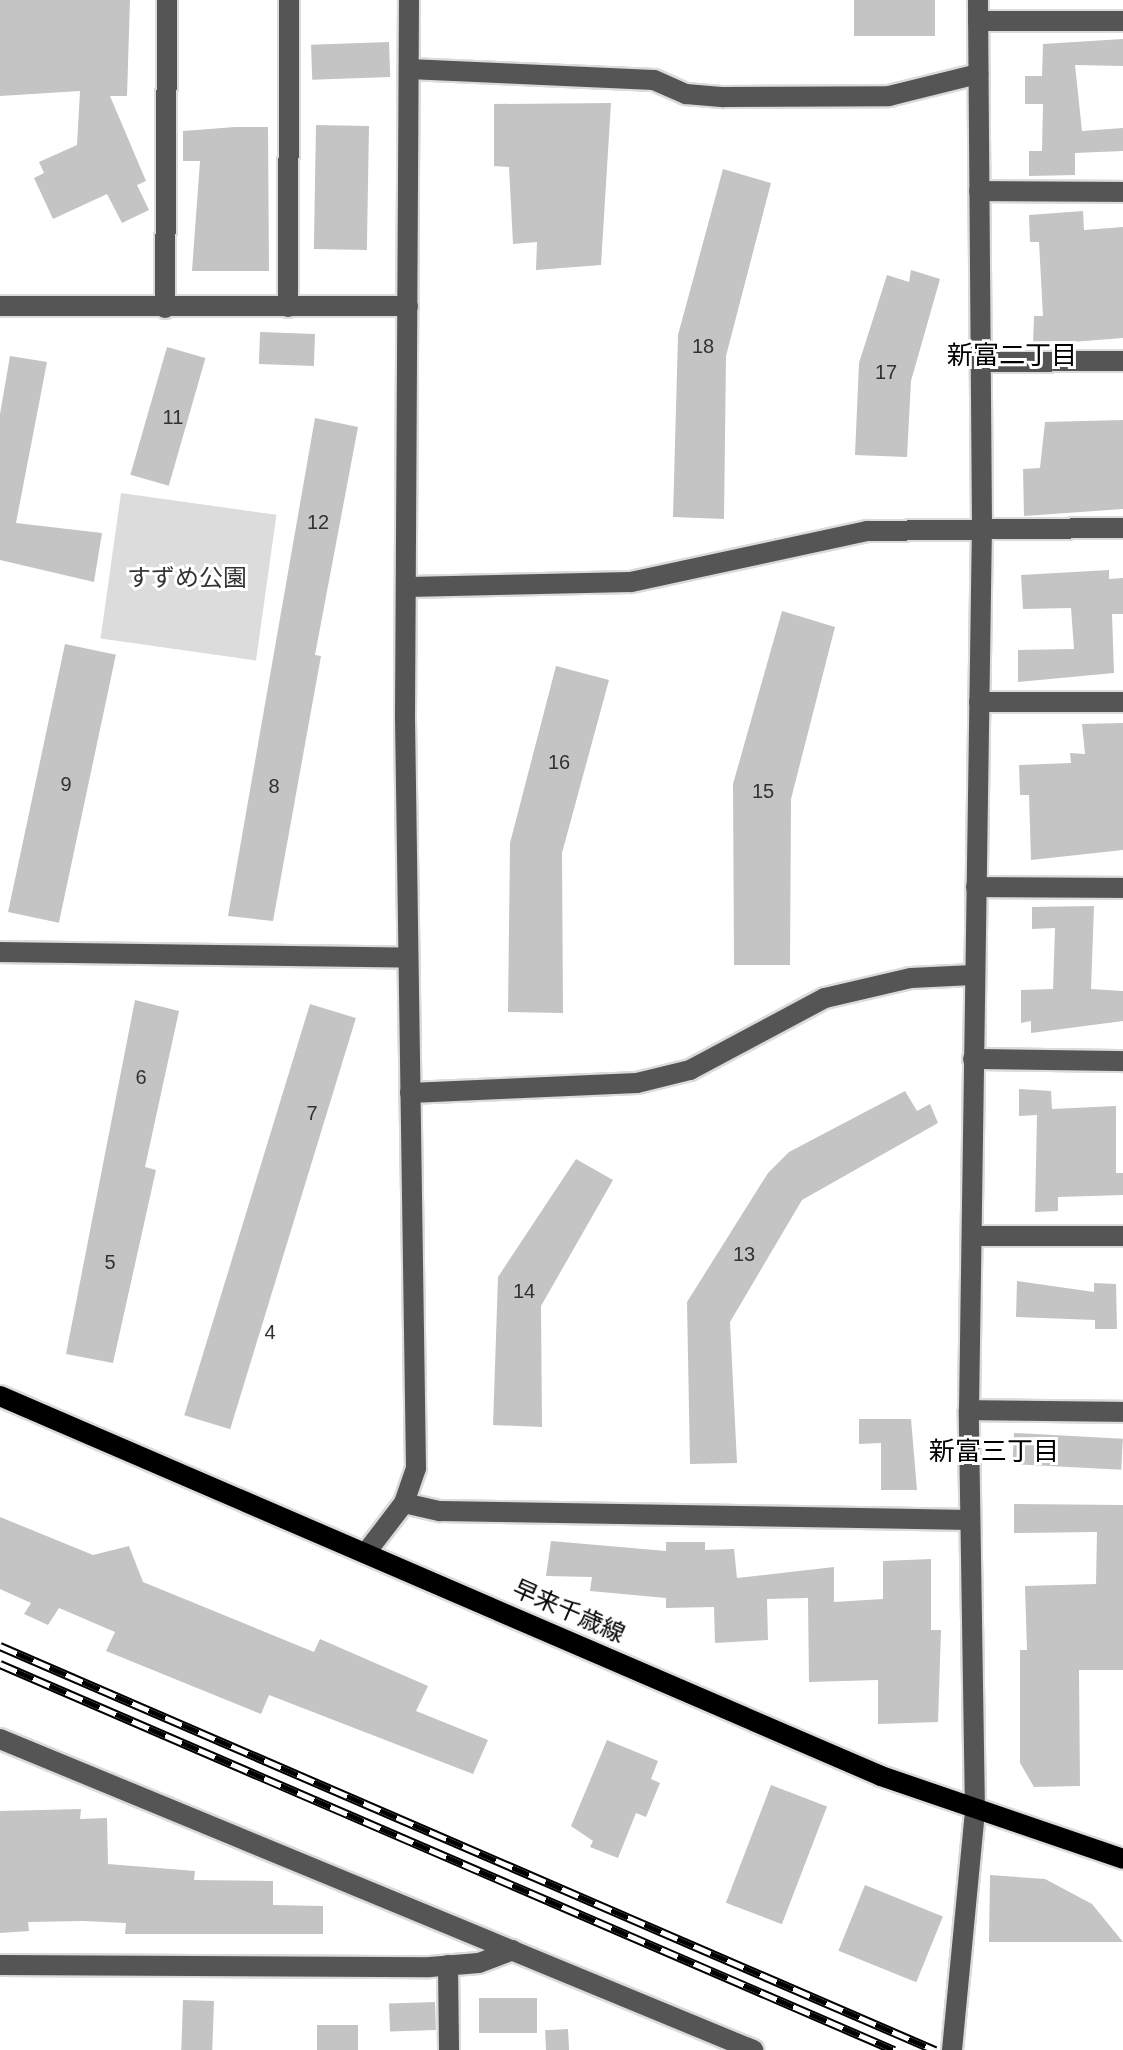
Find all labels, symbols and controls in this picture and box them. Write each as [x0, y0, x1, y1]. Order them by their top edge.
house number: 18 [692, 334, 714, 358]
district label: 新富二丁目 [947, 340, 1077, 372]
house number: 17 [875, 360, 897, 384]
house number: 11 [163, 405, 183, 429]
house number: 12 [307, 510, 329, 534]
park label: すずめ公園 [127, 564, 247, 592]
house number: 16 [548, 750, 570, 774]
house number: 9 [60, 772, 72, 796]
house number: 8 [268, 774, 280, 798]
house number: 15 [752, 779, 774, 803]
house number: 6 [135, 1065, 147, 1089]
house number: 7 [306, 1101, 318, 1125]
house number: 13 [733, 1242, 755, 1266]
house number: 5 [104, 1250, 116, 1274]
house number: 14 [513, 1279, 535, 1303]
house number: 4 [264, 1320, 276, 1344]
district label: 新富三丁目 [929, 1436, 1059, 1468]
street label: 早来千歳線 [508, 1573, 630, 1649]

